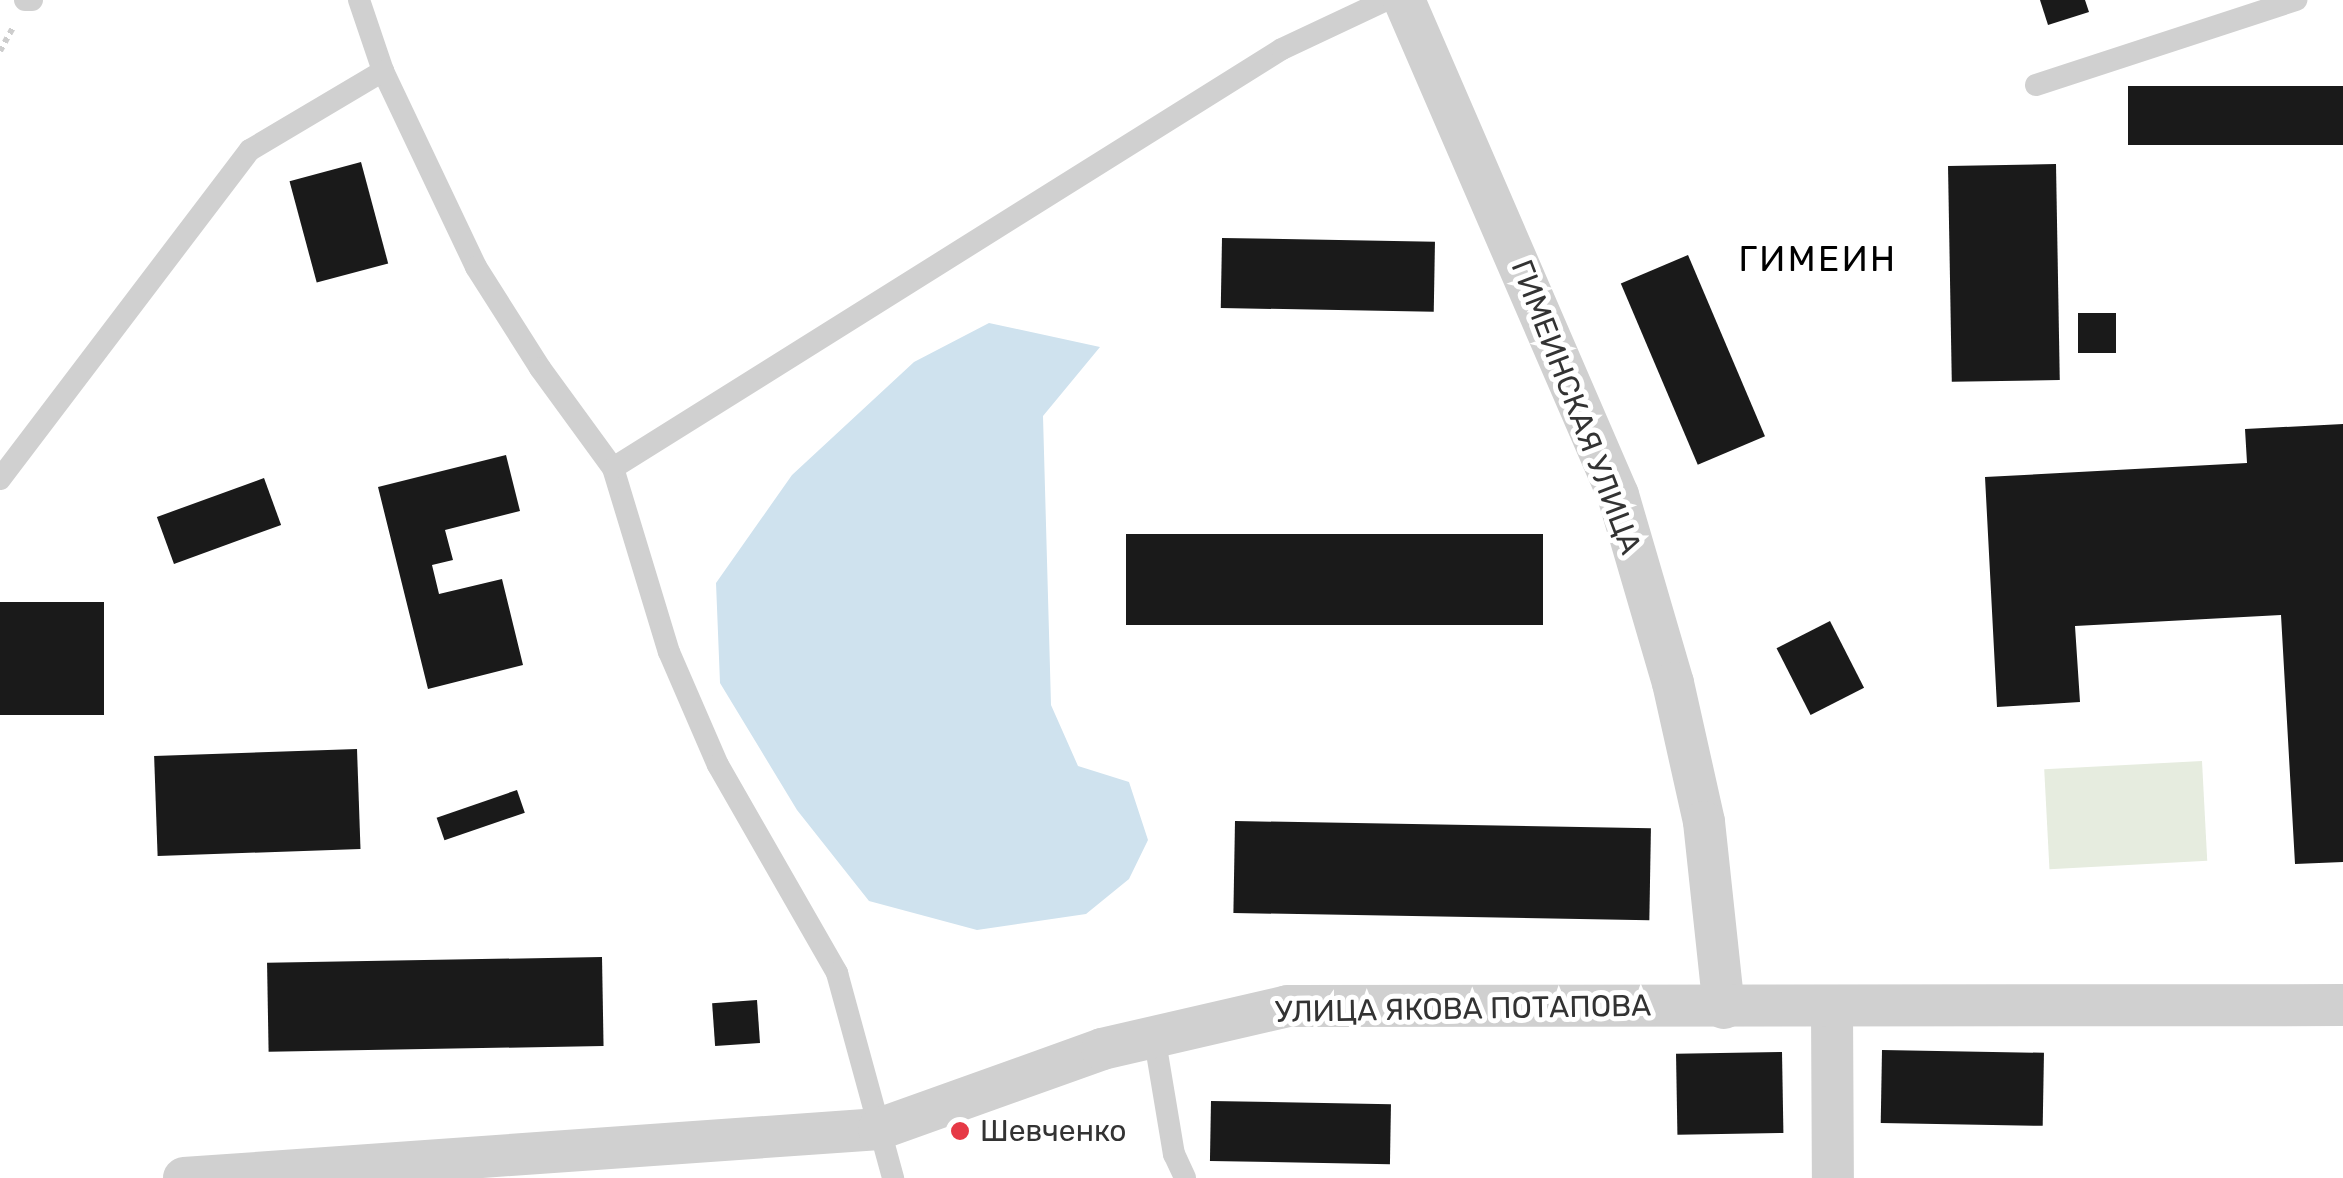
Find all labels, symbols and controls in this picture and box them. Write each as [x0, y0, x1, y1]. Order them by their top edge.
district label: ГИМЕИН [1738, 238, 1898, 280]
street label: ГИМЕИНСКАЯ УЛИЦА [1503, 255, 1649, 559]
street label: УЛИЦА ЯКОВА ПОТАПОВА [1275, 988, 1651, 1030]
place label: Шевченко [980, 1113, 1127, 1149]
marker: Шевченко [949, 1120, 971, 1142]

